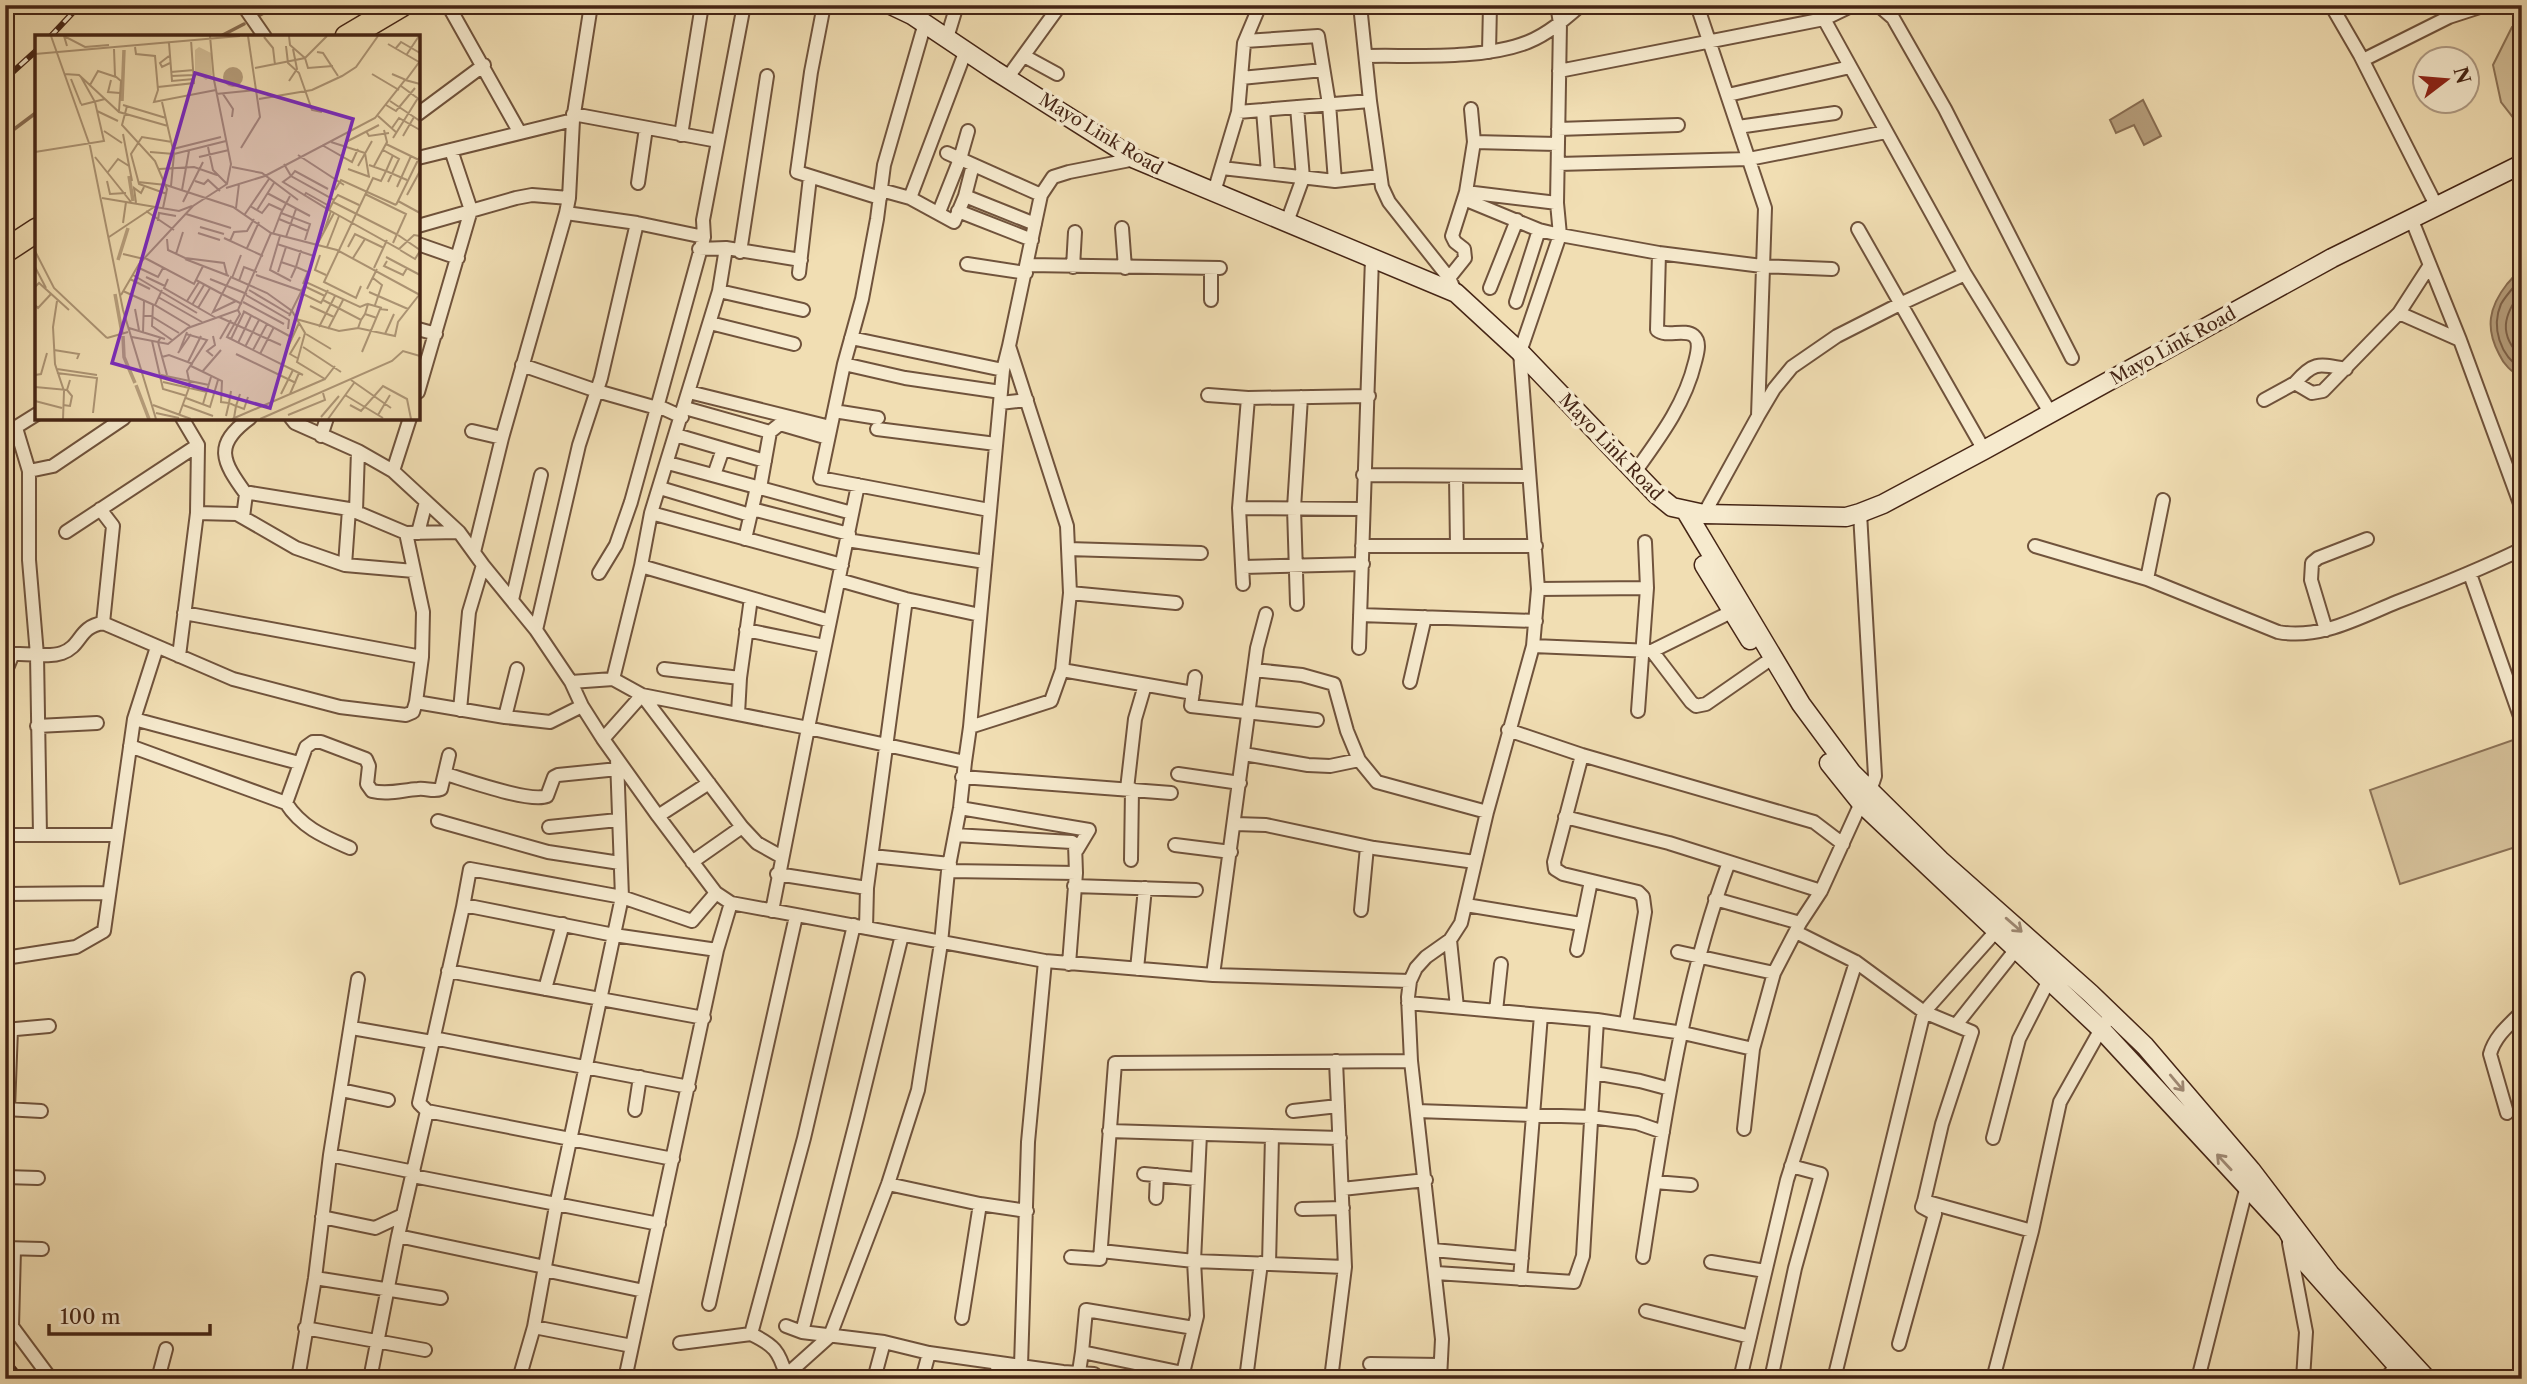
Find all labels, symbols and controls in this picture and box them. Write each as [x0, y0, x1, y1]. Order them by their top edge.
inset map [35, 35, 420, 420]
north arrow [2412, 46, 2482, 116]
text: N [2449, 64, 2475, 87]
street label: Mayo Link Road [1035, 88, 1167, 180]
street label: Mayo Link Road [2106, 302, 2240, 390]
street label: Mayo Link Road [1554, 389, 1668, 505]
one-way arrow [2004, 917, 2022, 933]
one-way arrow [2169, 1073, 2185, 1091]
one-way arrow [2216, 1153, 2232, 1171]
scale bar [49, 1293, 210, 1337]
text: 100 m [60, 1304, 121, 1329]

